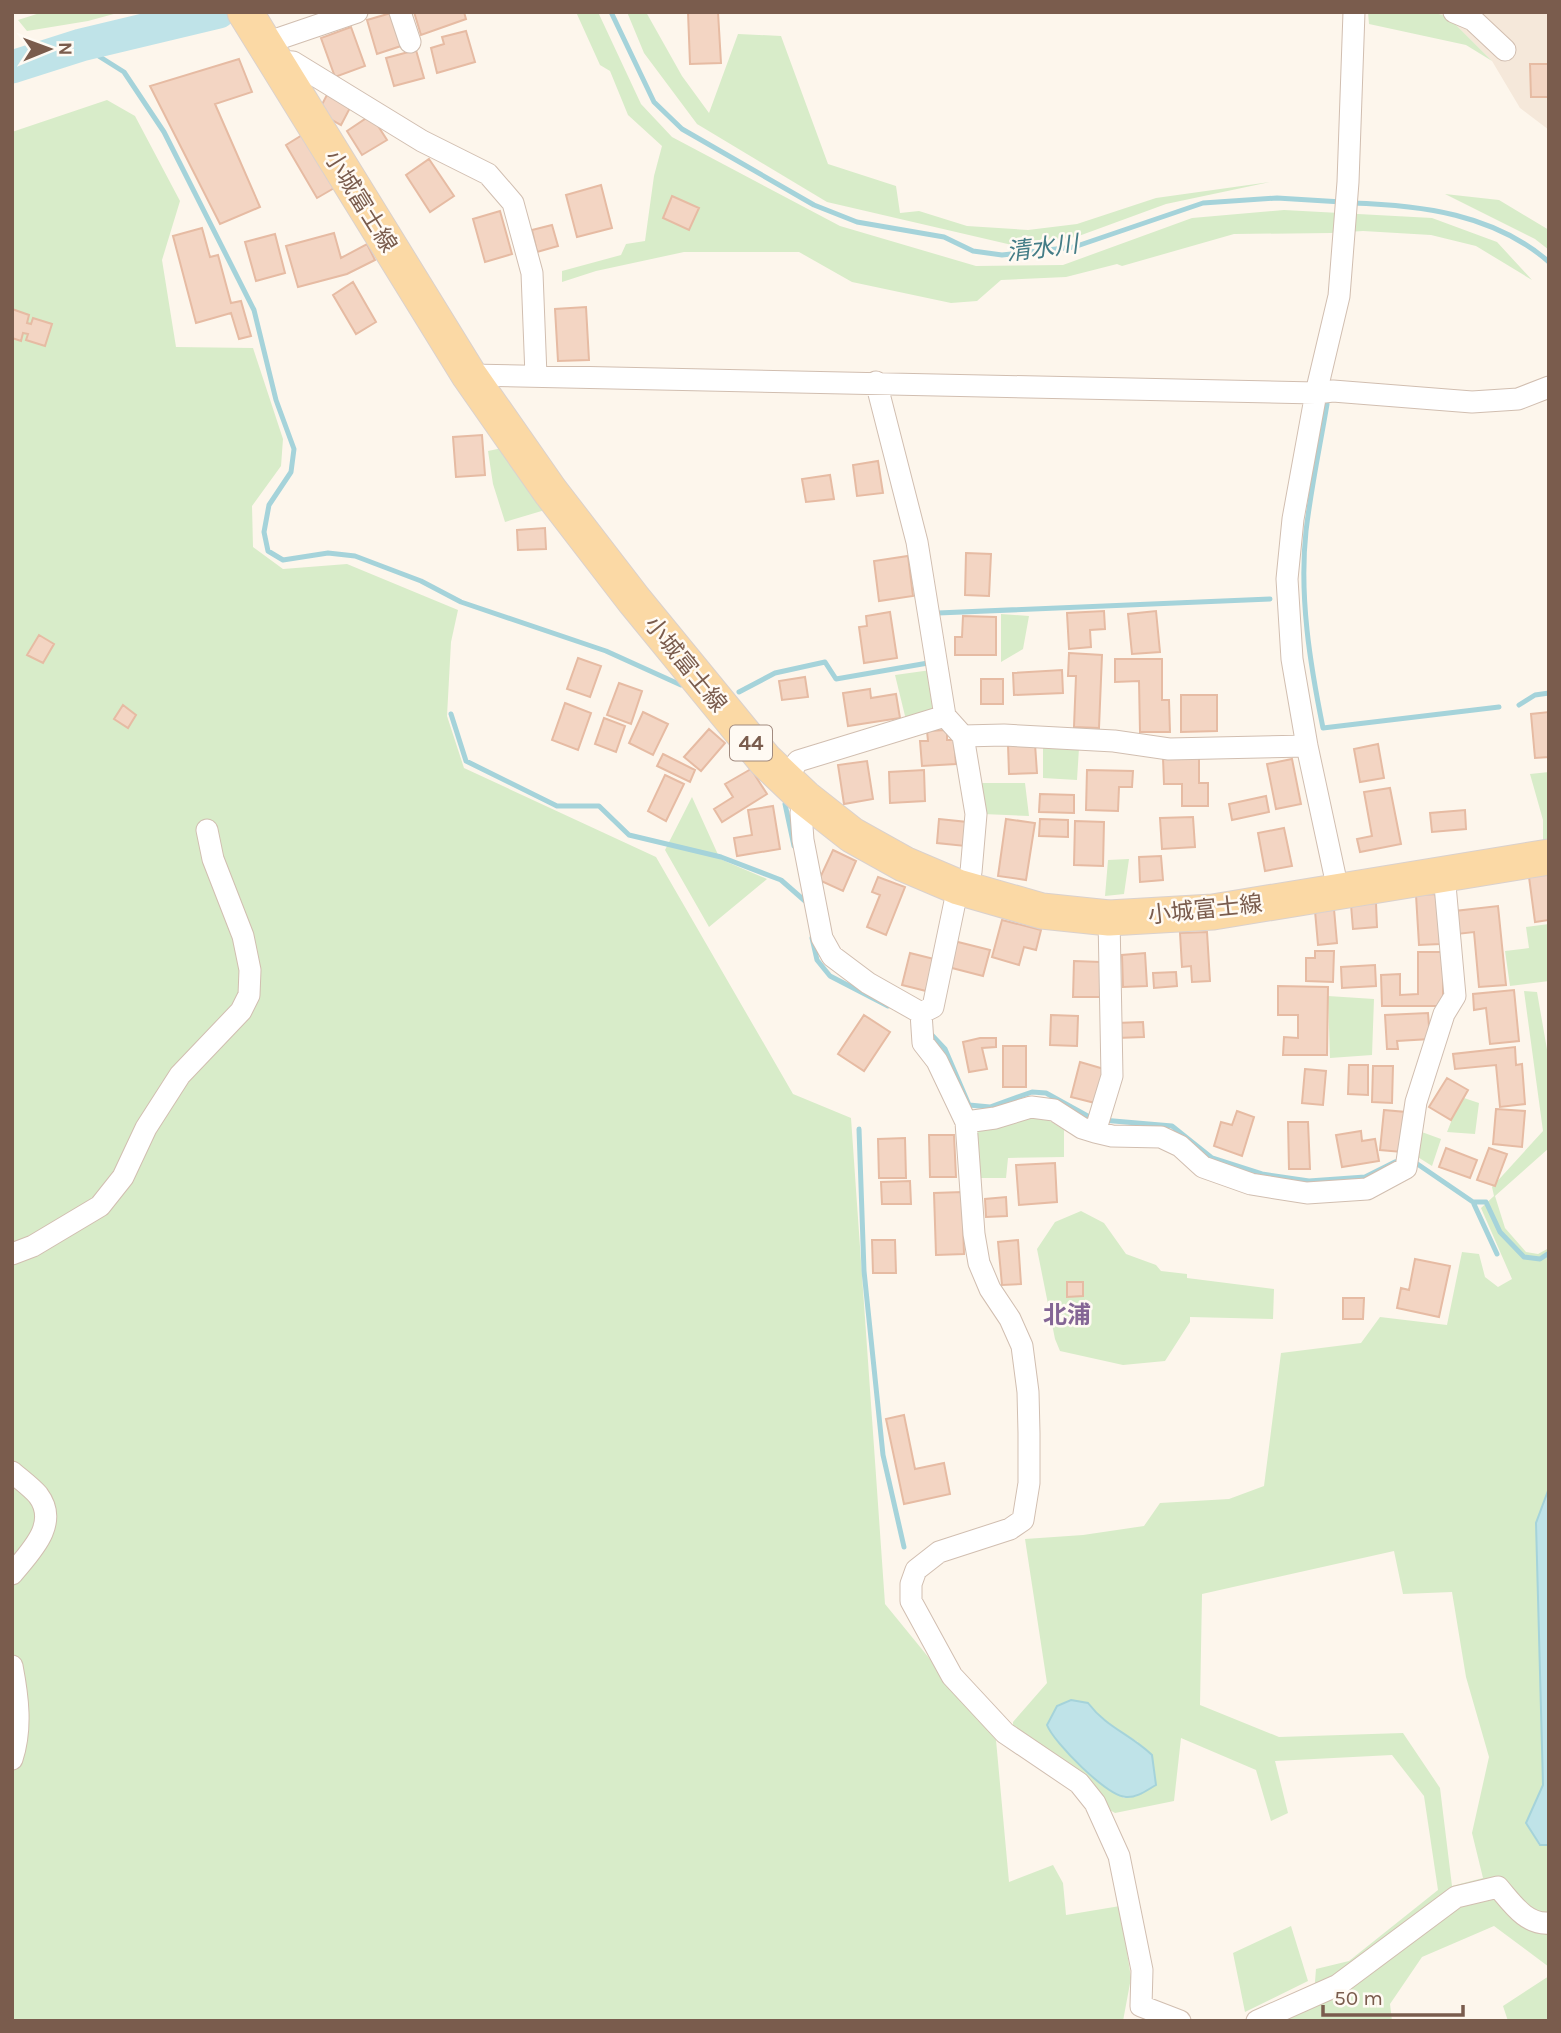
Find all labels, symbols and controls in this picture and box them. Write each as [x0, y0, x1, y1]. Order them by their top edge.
north arrow [14, 14, 84, 84]
text: N [54, 42, 76, 56]
street label: 小城富士線 [319, 145, 402, 257]
water label: 清水川 [1005, 229, 1082, 266]
street label: 小城富士線 [639, 611, 732, 717]
road number: 44 [730, 726, 772, 760]
street label: 小城富士線 [1146, 890, 1264, 929]
district label: 北浦 [1043, 1301, 1091, 1329]
scale bar [1323, 1974, 1463, 2018]
text: 50 m [1334, 1986, 1383, 2010]

